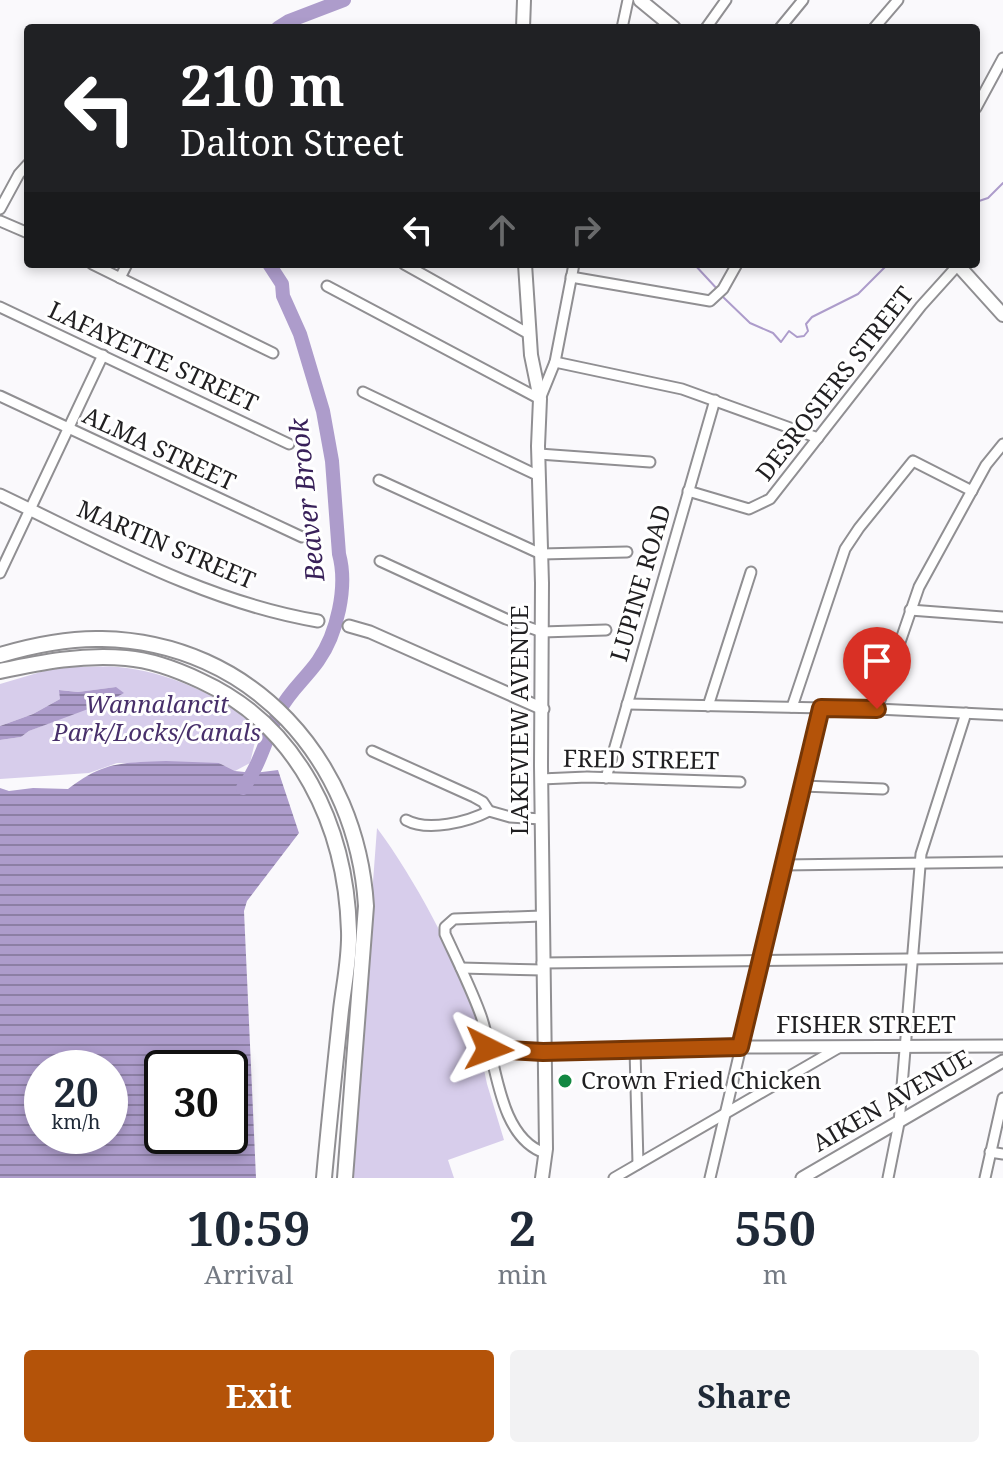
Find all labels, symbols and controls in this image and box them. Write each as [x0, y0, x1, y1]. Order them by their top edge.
text: 210 m [180, 46, 345, 122]
icon: left [48, 56, 152, 160]
text: Dalton Street [180, 118, 404, 167]
icon: left [396, 208, 440, 252]
icon: ahead [480, 208, 524, 252]
icon: right [564, 208, 608, 252]
street label: DESROSIERS STREET [748, 279, 920, 487]
street label: LAFAYETTE STREET [43, 293, 264, 419]
street label: ALMA STREET [78, 398, 242, 498]
water label: Beaver Brook [279, 416, 333, 584]
street label: MARTIN STREET [72, 491, 261, 596]
street label: LUPINE ROAD [601, 500, 678, 665]
street label: LAKEVIEW AVENUE [502, 605, 535, 835]
pin [843, 627, 911, 709]
icon: arrive [855, 639, 899, 683]
park label: Wannalancit Park/Locks/Canals [52, 687, 261, 748]
street label: FRED STREET [563, 741, 720, 776]
position arrow [447, 1007, 531, 1091]
street label: FISHER STREET [776, 1007, 956, 1040]
street label: AIKEN AVENUE [806, 1041, 977, 1159]
speed limit sign: 30 [144, 1050, 248, 1154]
place label: Crown Fried Chicken [581, 1063, 822, 1096]
text: 20 [53, 1064, 99, 1119]
marker: Crown Fried Chicken [556, 1072, 574, 1090]
text: km/h [51, 1108, 101, 1135]
text: 10:59 [187, 1195, 310, 1260]
text: 2 [509, 1195, 536, 1260]
text: 550 [734, 1195, 816, 1260]
text: Arrival [204, 1256, 293, 1292]
text: min [498, 1256, 547, 1292]
text: m [763, 1256, 787, 1292]
button: Exit [24, 1350, 494, 1442]
button: Share [510, 1350, 979, 1442]

